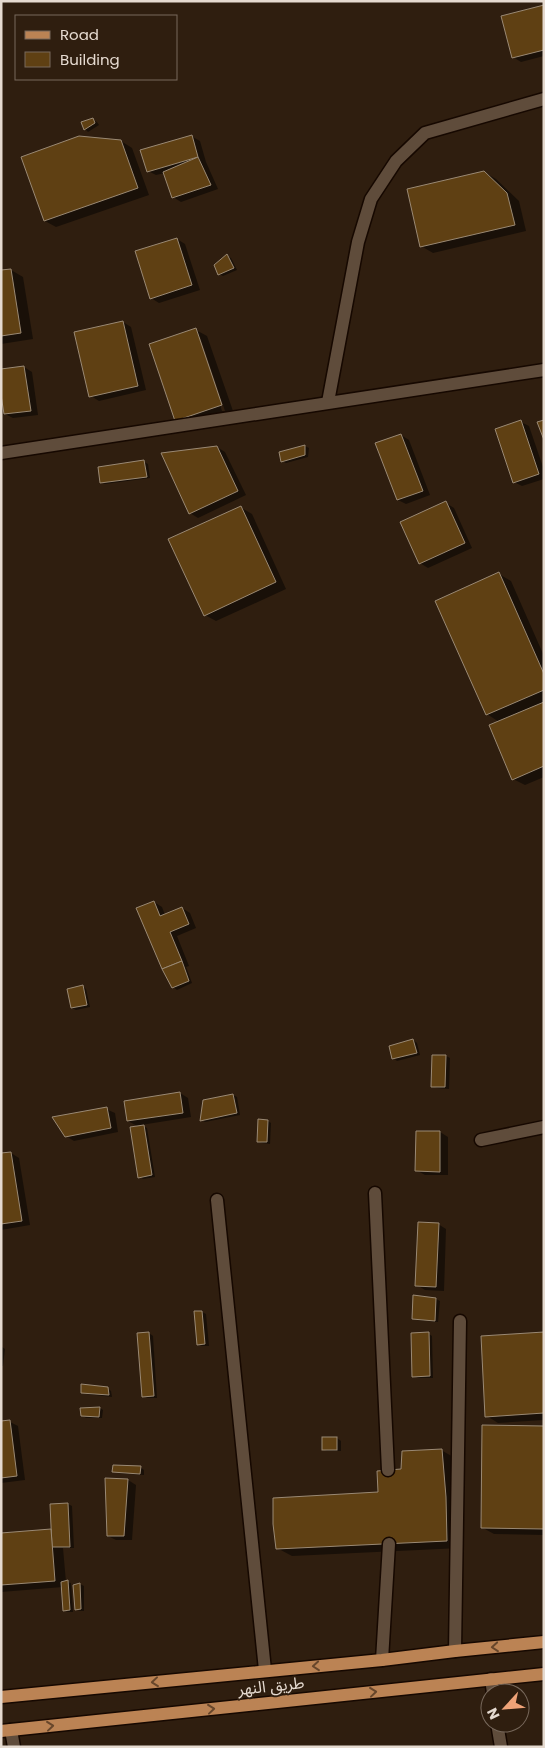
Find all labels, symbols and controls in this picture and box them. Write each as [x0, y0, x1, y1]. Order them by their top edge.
legend [15, 15, 178, 80]
text: Road [60, 24, 99, 45]
text: Building [60, 49, 120, 70]
one-way arrow [491, 1641, 499, 1652]
one-way arrow [312, 1660, 320, 1671]
street label: طريق النهر [236, 1671, 305, 1701]
one-way arrow [150, 1676, 158, 1687]
north arrow [480, 1683, 530, 1733]
one-way arrow [369, 1686, 377, 1697]
one-way arrow [208, 1704, 216, 1715]
text: N [482, 1705, 505, 1723]
one-way arrow [46, 1721, 54, 1732]

